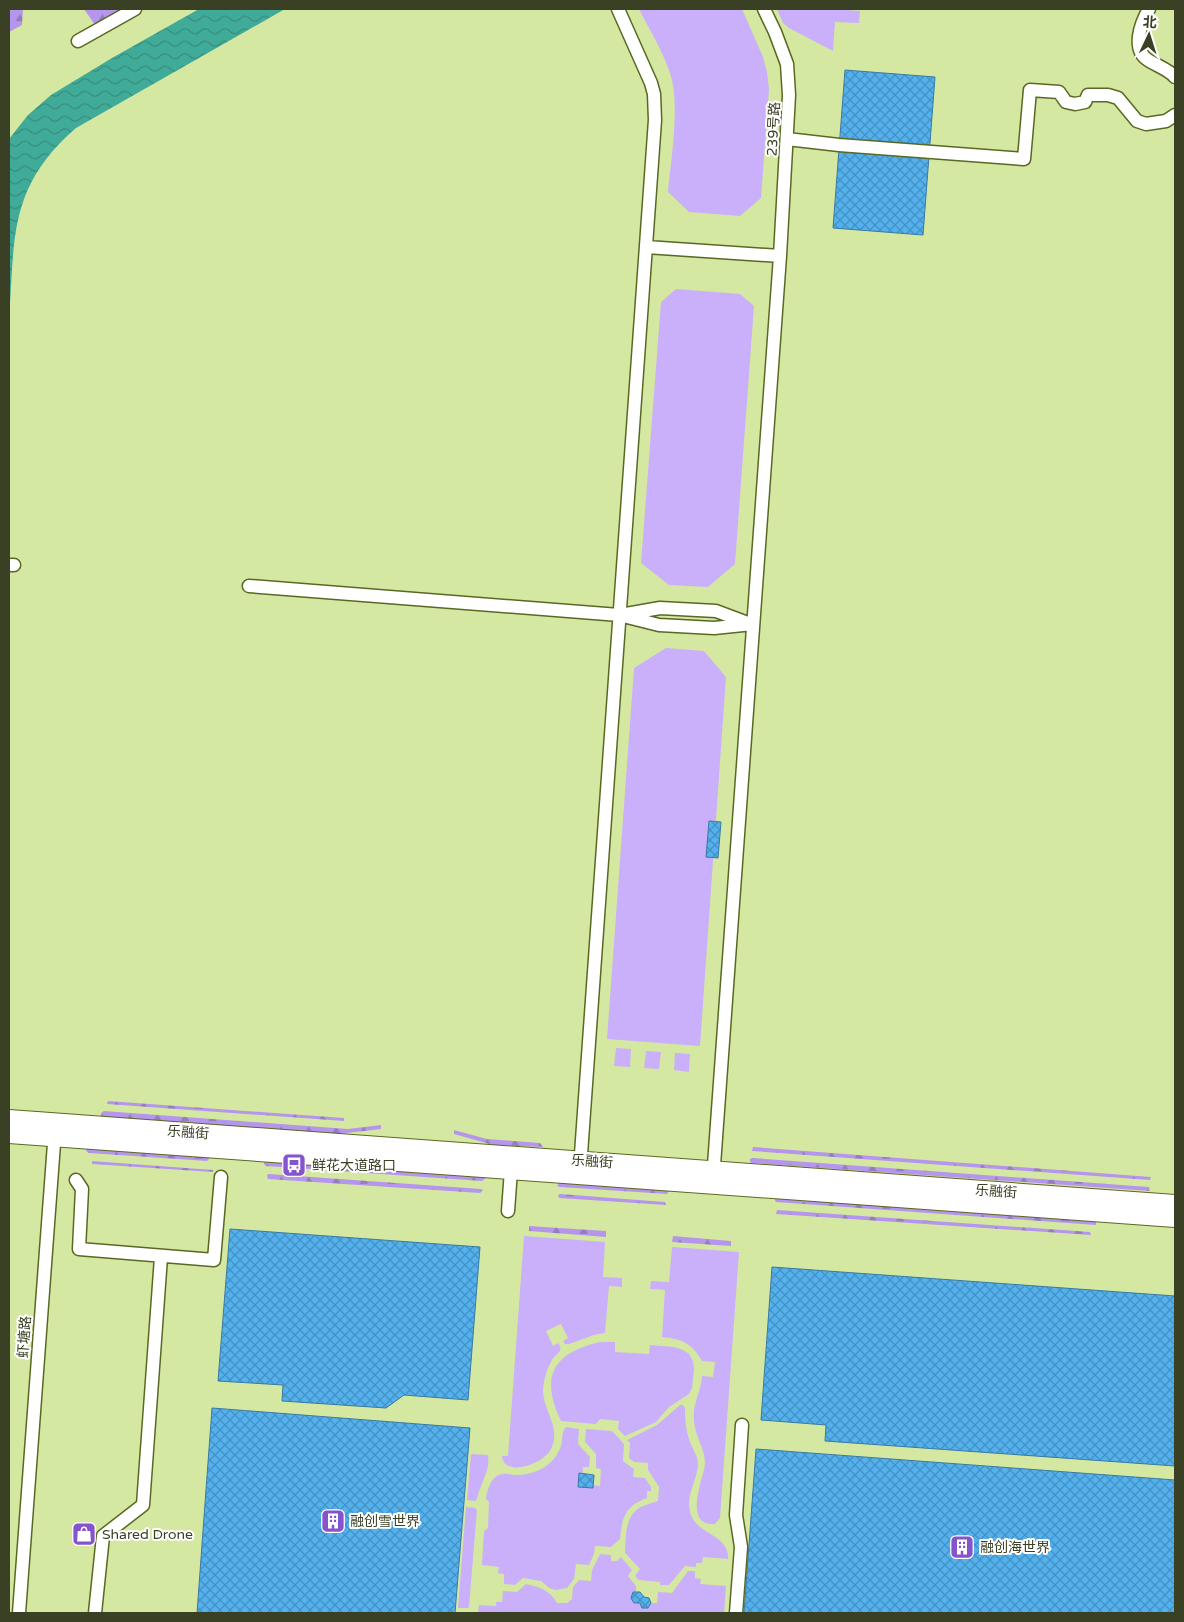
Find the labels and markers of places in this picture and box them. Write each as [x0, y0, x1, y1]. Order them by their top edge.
bus stop icon: 鲜花大道路口 [281, 1152, 307, 1178]
place label: 鲜花大道路口 [312, 1157, 396, 1174]
building icon: 融创雪世界 [320, 1508, 346, 1534]
place label: 融创雪世界 [350, 1513, 420, 1530]
shop icon: Shared Drone [71, 1521, 97, 1547]
place label: Shared Drone [102, 1526, 193, 1543]
building icon: 融创海世界 [949, 1534, 975, 1560]
place label: 融创海世界 [980, 1539, 1050, 1556]

